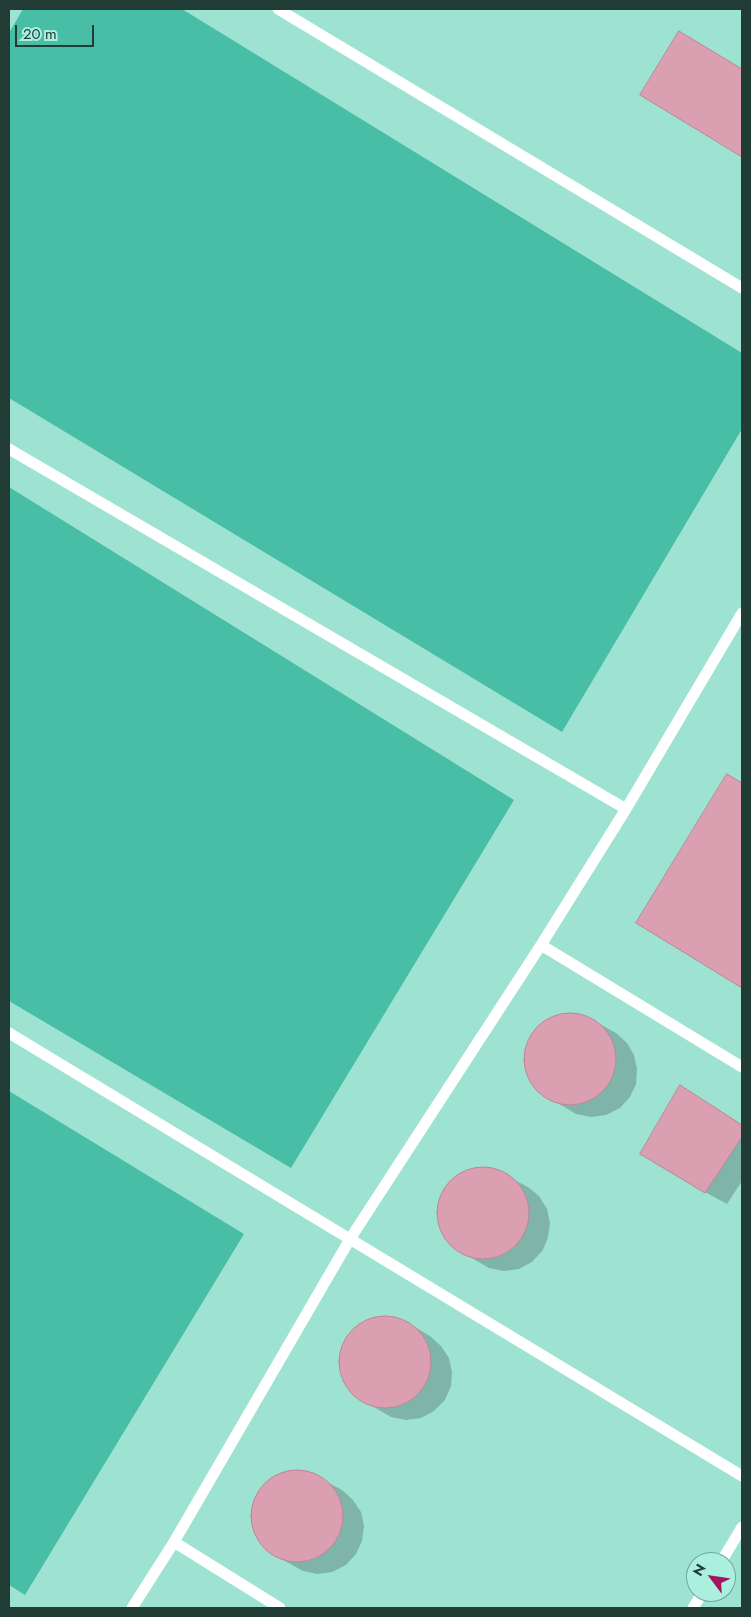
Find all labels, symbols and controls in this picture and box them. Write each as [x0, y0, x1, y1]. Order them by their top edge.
scale bar [18, 15, 96, 47]
text: 20 m [23, 23, 57, 45]
north arrow [686, 1552, 736, 1602]
text: N [688, 1560, 710, 1580]

